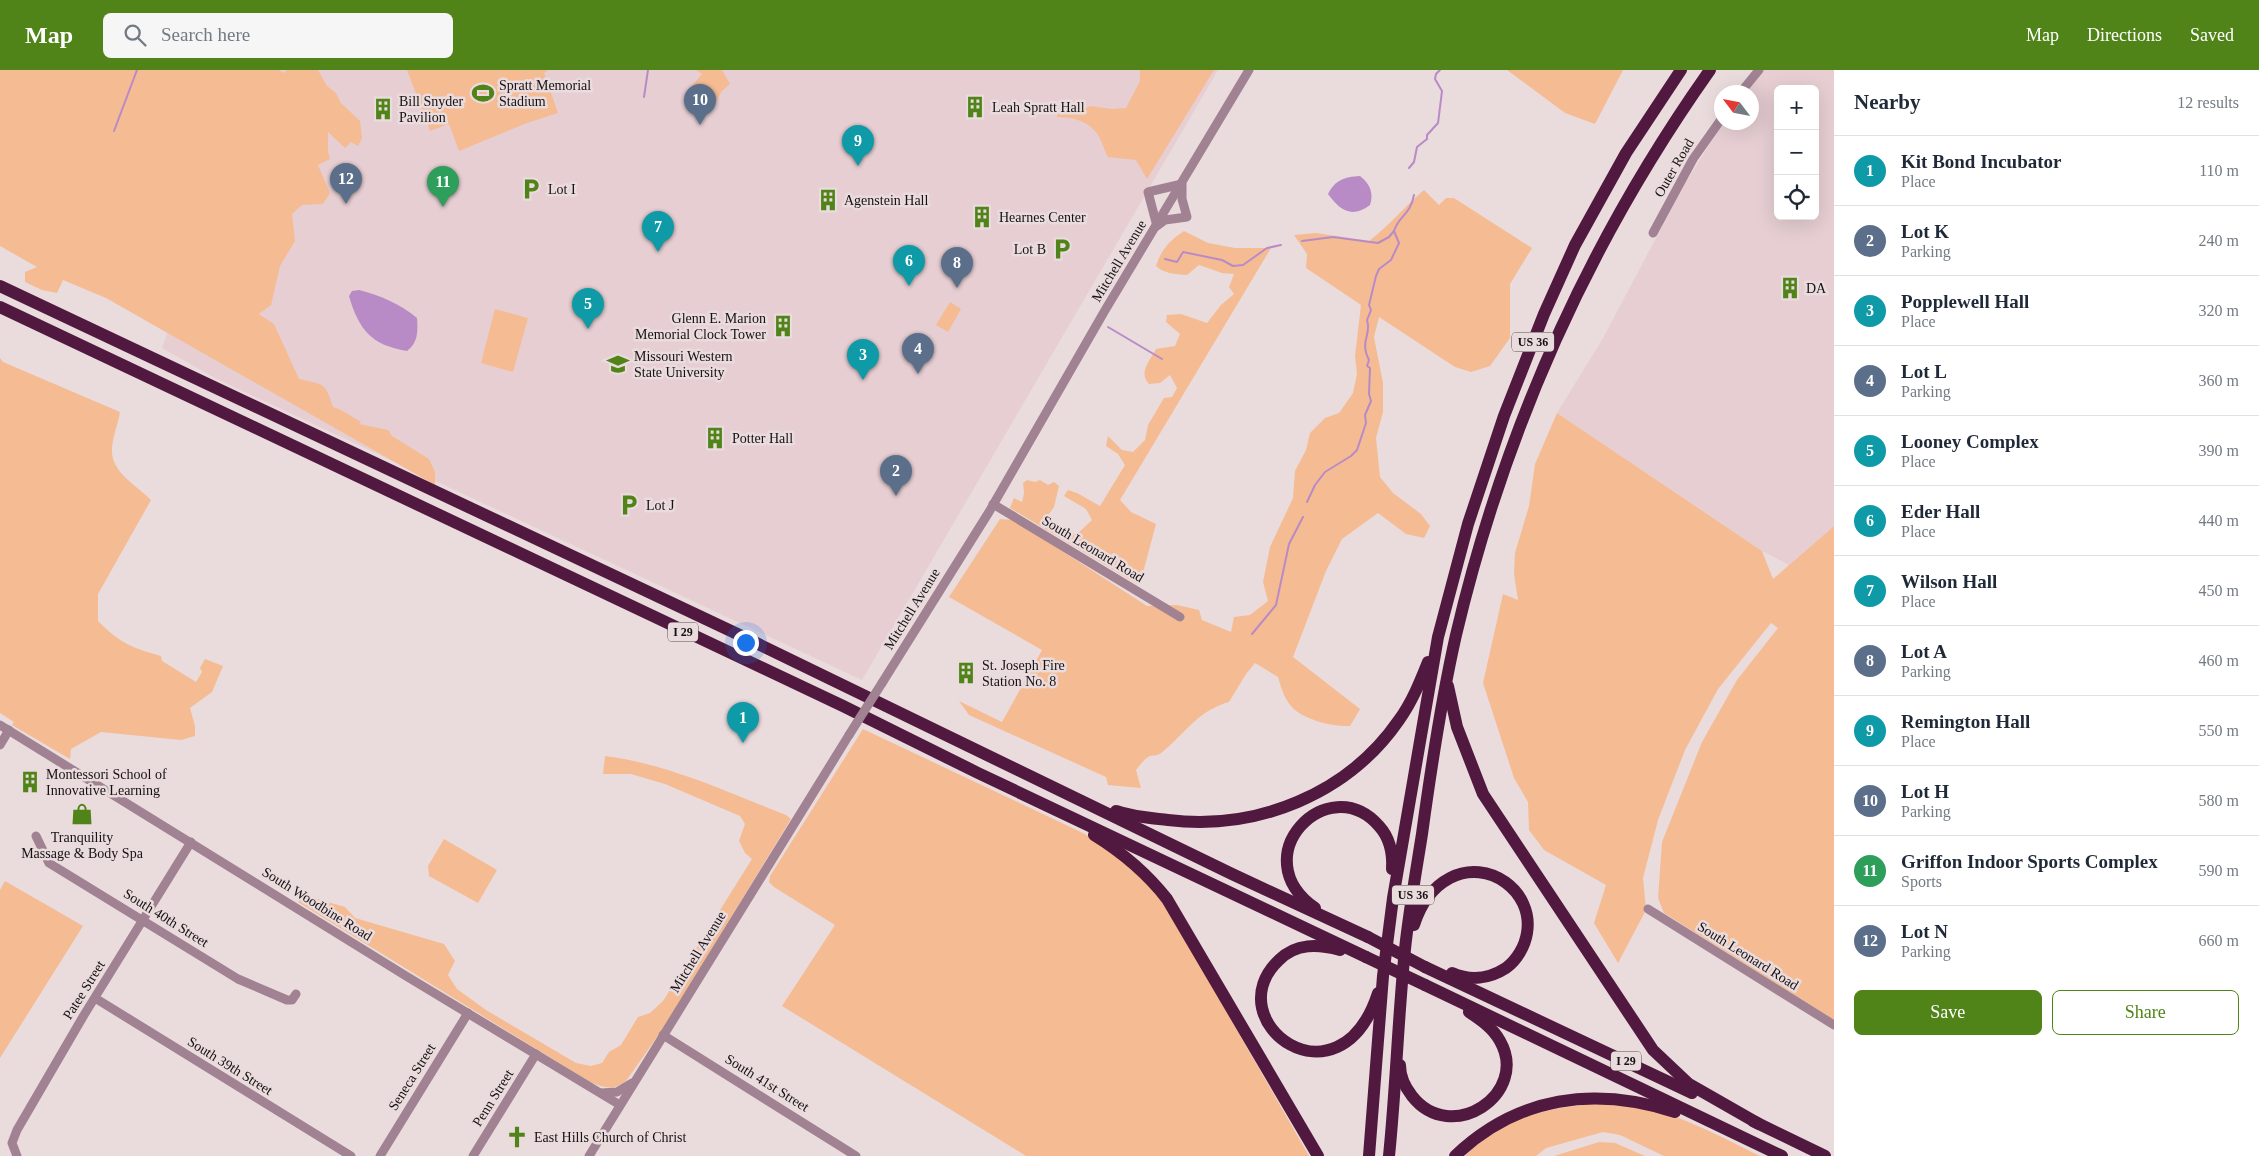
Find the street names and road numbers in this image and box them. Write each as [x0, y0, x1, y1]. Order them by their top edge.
street label: Outer Road [1651, 136, 1697, 200]
street label: Mitchell Avenue [1089, 217, 1149, 305]
road number: US 36 [1512, 332, 1554, 352]
street label: South Leonard Road [1039, 513, 1147, 585]
street label: Mitchell Avenue [881, 566, 943, 652]
road number: I 29 [668, 622, 698, 642]
street label: South Woodbine Road [260, 864, 374, 944]
street label: South 40th Street [121, 886, 211, 950]
road number: US 36 [1392, 886, 1434, 904]
street label: Mitchell Avenue [667, 909, 729, 995]
street label: South Leonard Road [1695, 919, 1801, 993]
street label: Patee Street [60, 958, 108, 1022]
street label: South 39th Street [185, 1034, 275, 1098]
street label: Seneca Street [386, 1041, 439, 1113]
street label: South 41st Street [722, 1051, 812, 1115]
road number: I 29 [1611, 1051, 1641, 1070]
street label: Penn Street [470, 1067, 516, 1129]

